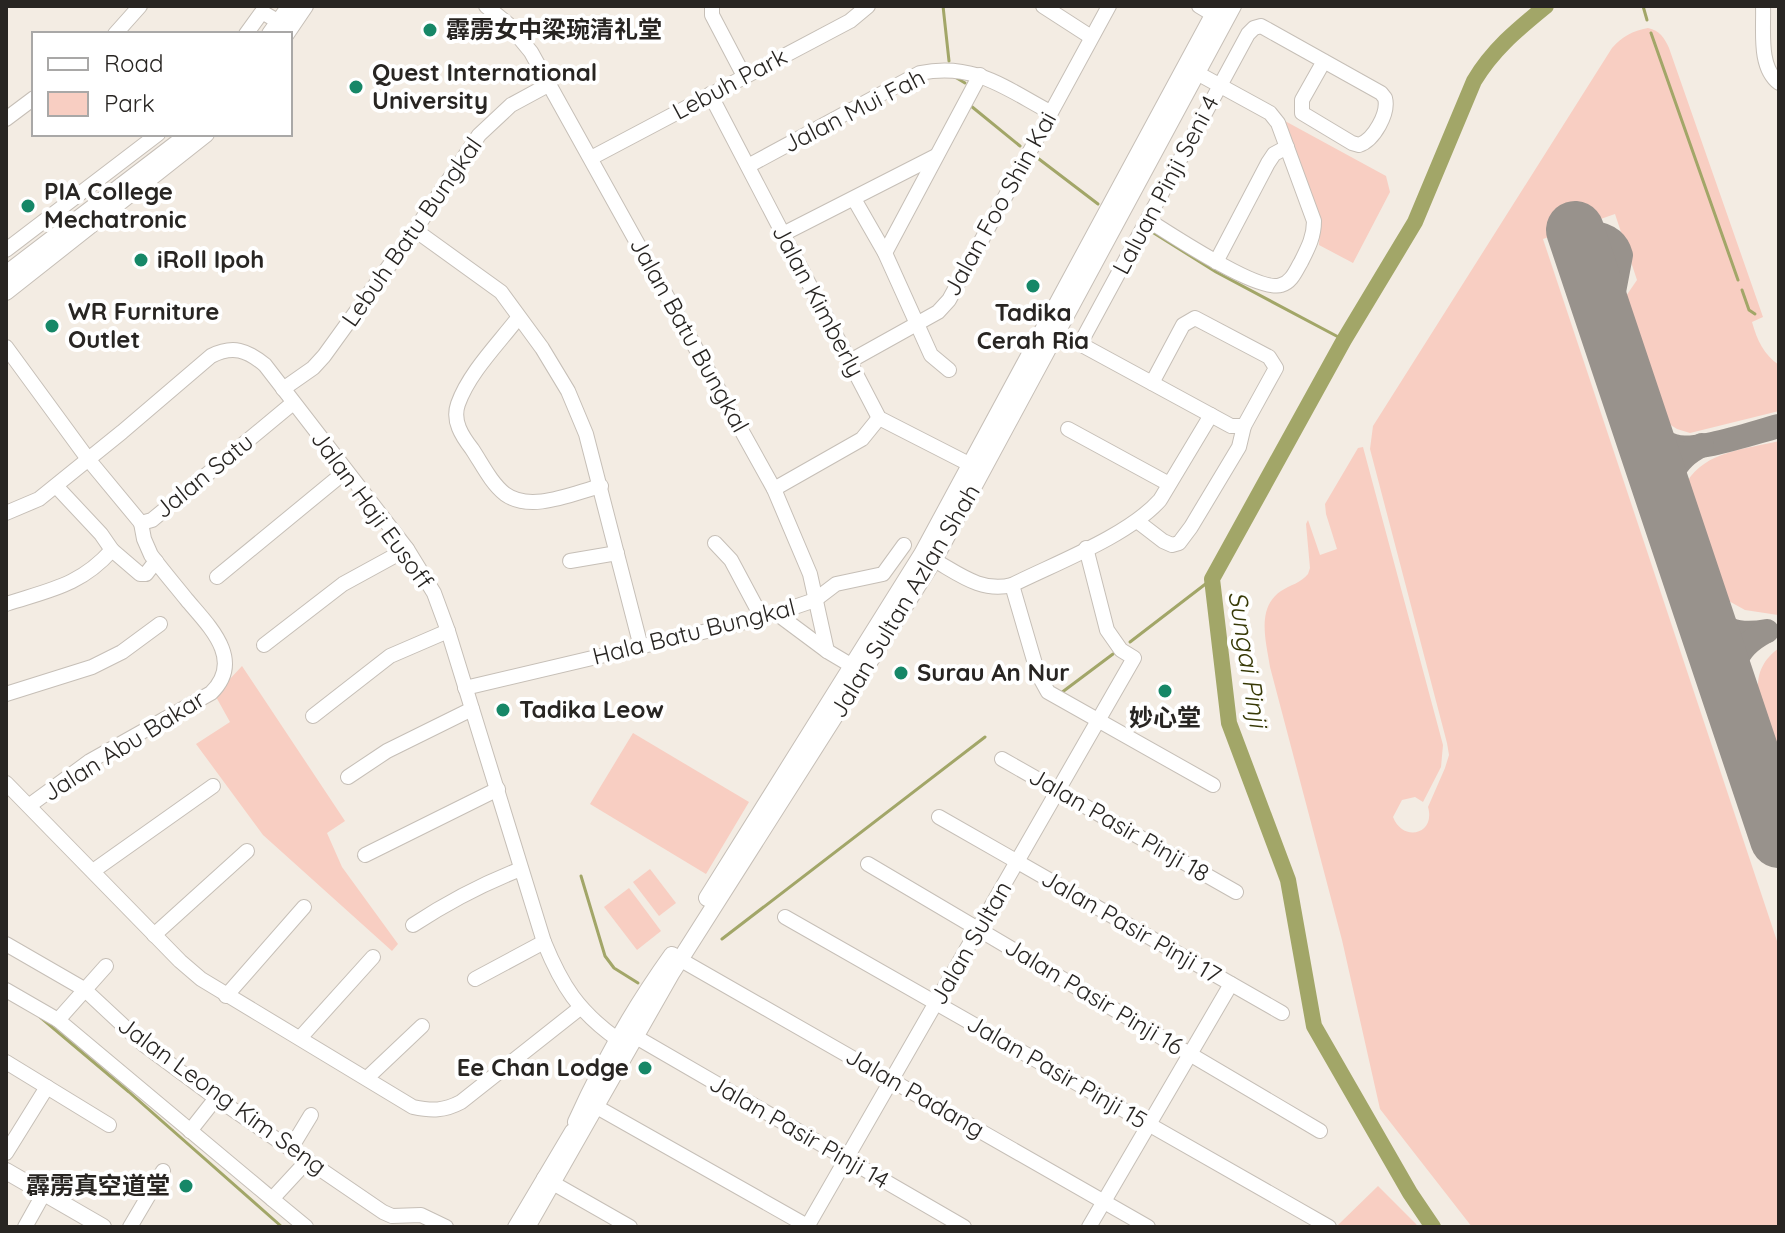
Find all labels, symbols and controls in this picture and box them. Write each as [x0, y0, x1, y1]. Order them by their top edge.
place label: 霹雳女中梁琬清礼堂 [446, 14, 662, 44]
marker: 霹雳女中梁琬清礼堂 [421, 21, 439, 39]
legend [32, 32, 292, 136]
street label: Lebuh Park [667, 40, 792, 126]
text: Road [104, 48, 164, 78]
place label: Quest International University [372, 57, 597, 115]
street label: Jalan Mui Fah [778, 62, 930, 159]
marker: Quest International University [347, 78, 365, 96]
text: Park [104, 88, 155, 118]
street label: Laluan Pinji Seni 4 [1105, 90, 1225, 279]
street label: Jalan Foo Shin Kai [936, 106, 1062, 301]
street label: Lebuh Batu Bungkal [335, 131, 488, 332]
place label: PIA College Mechatronic [44, 176, 187, 234]
marker: PIA College Mechatronic [19, 197, 37, 215]
street label: Jalan Kimberly [766, 219, 872, 382]
street label: Jalan Batu Bungkal [624, 232, 756, 437]
place label: iRoll Ipoh [157, 244, 264, 274]
marker: iRoll Ipoh [132, 251, 150, 269]
marker: Tadika Cerah Ria [1024, 277, 1042, 295]
place label: WR Furniture Outlet [68, 296, 219, 354]
place label: Tadika Cerah Ria [977, 297, 1089, 355]
marker: WR Furniture Outlet [43, 317, 61, 335]
street label: Jalan Haji Eusoff [305, 424, 440, 595]
street label: Jalan Satu [148, 426, 259, 524]
street label: Jalan Sultan Azlan Shah [822, 478, 986, 723]
water label: Sungai Pinji [1221, 588, 1276, 733]
street label: Hala Batu Bungkal [589, 591, 798, 671]
place label: Surau An Nur [917, 657, 1070, 687]
marker: Surau An Nur [892, 664, 910, 682]
marker: 妙心堂 [1156, 682, 1174, 700]
street label: Jalan Abu Bakar [37, 683, 210, 807]
place label: Tadika Leow [519, 694, 664, 724]
marker: Tadika Leow [494, 701, 512, 719]
place label: 妙心堂 [1129, 702, 1201, 732]
street label: Jalan Pasir Pinji 18 [1024, 760, 1215, 888]
street label: Jalan Pasir Pinji 17 [1036, 863, 1227, 990]
street label: Jalan Sultan [923, 875, 1018, 1010]
street label: Jalan Pasir Pinji 16 [1000, 931, 1189, 1061]
street label: Jalan Pasir Pinji 15 [962, 1007, 1153, 1135]
street label: Jalan Leong Kim Seng [112, 1009, 333, 1181]
street label: Jalan Padang [841, 1040, 990, 1144]
place label: Ee Chan Lodge [457, 1052, 629, 1082]
marker: Ee Chan Lodge [636, 1059, 654, 1077]
street label: Jalan Pasir Pinji 14 [704, 1068, 895, 1195]
place label: 霹雳真空道堂 [26, 1170, 170, 1200]
marker: 霹雳真空道堂 [177, 1177, 195, 1195]

